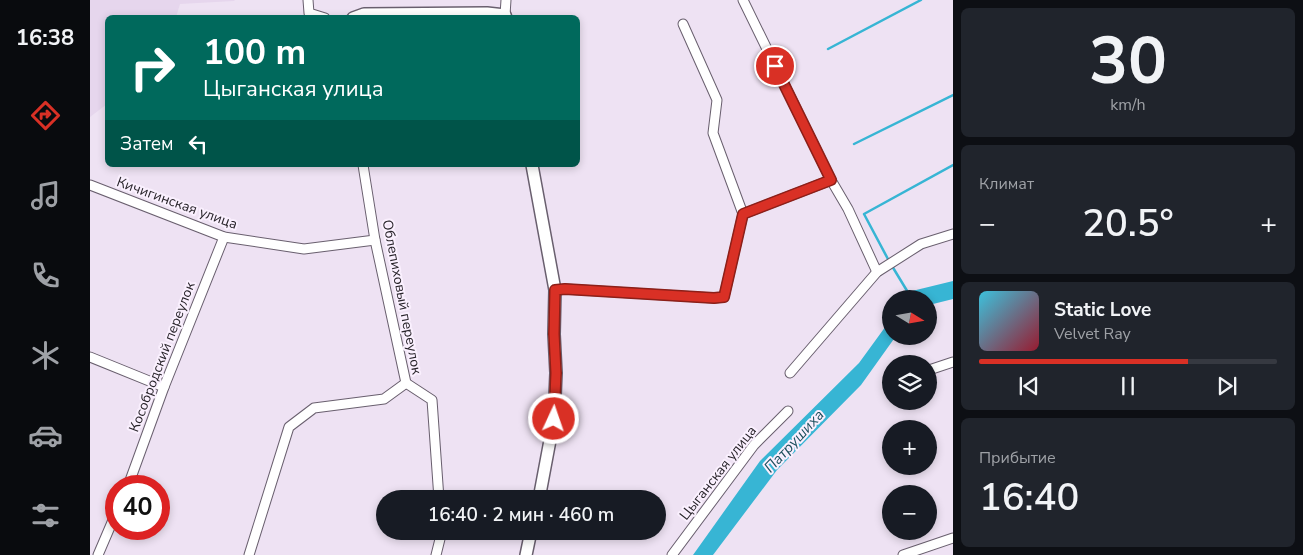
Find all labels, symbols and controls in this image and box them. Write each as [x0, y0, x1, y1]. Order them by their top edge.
text: 30 [1089, 17, 1167, 106]
text: 16:38 [16, 23, 74, 53]
text: 100 m [203, 29, 306, 76]
icon: right [120, 35, 185, 100]
pin [754, 45, 796, 87]
icon: arrive [761, 52, 789, 80]
text: Цыганская улица [203, 74, 384, 104]
text: km/h [1110, 94, 1146, 116]
icon: directions [28, 98, 63, 133]
icon: left [184, 130, 212, 158]
text: Затем [120, 131, 174, 157]
street label: Кичигинская улица [114, 172, 240, 234]
text: Климат [979, 173, 1034, 195]
icon: music [28, 178, 63, 213]
text: 20.5° [1082, 198, 1174, 249]
text: − [979, 205, 996, 243]
text: + [1260, 205, 1277, 243]
street label: Облепиховый переулок [378, 218, 426, 377]
icon: phone [28, 258, 63, 293]
street label: Кособродский переулок [125, 279, 200, 435]
north arrow [882, 290, 938, 345]
map controls [882, 290, 937, 540]
text: Static Love [1054, 297, 1151, 323]
text: Velvet Ray [1054, 323, 1131, 345]
icon: climate [28, 338, 63, 373]
button: layers [882, 355, 937, 410]
icon: previous [1015, 372, 1043, 400]
icon: pause [1114, 372, 1142, 400]
icon: next [1213, 372, 1241, 400]
position arrow [527, 392, 579, 444]
water label: Патрушиха [760, 405, 828, 477]
icon: car [28, 418, 63, 453]
button: + [882, 420, 937, 475]
street label: Цыганская улица [675, 422, 761, 524]
text: Прибытие [979, 447, 1056, 469]
text: 16:40 [979, 472, 1079, 523]
speed limit sign: 40 [105, 475, 170, 540]
button: − [882, 485, 937, 540]
icon: filters [28, 498, 63, 533]
text: 16:40 · 2 мин · 460 m [428, 502, 614, 528]

